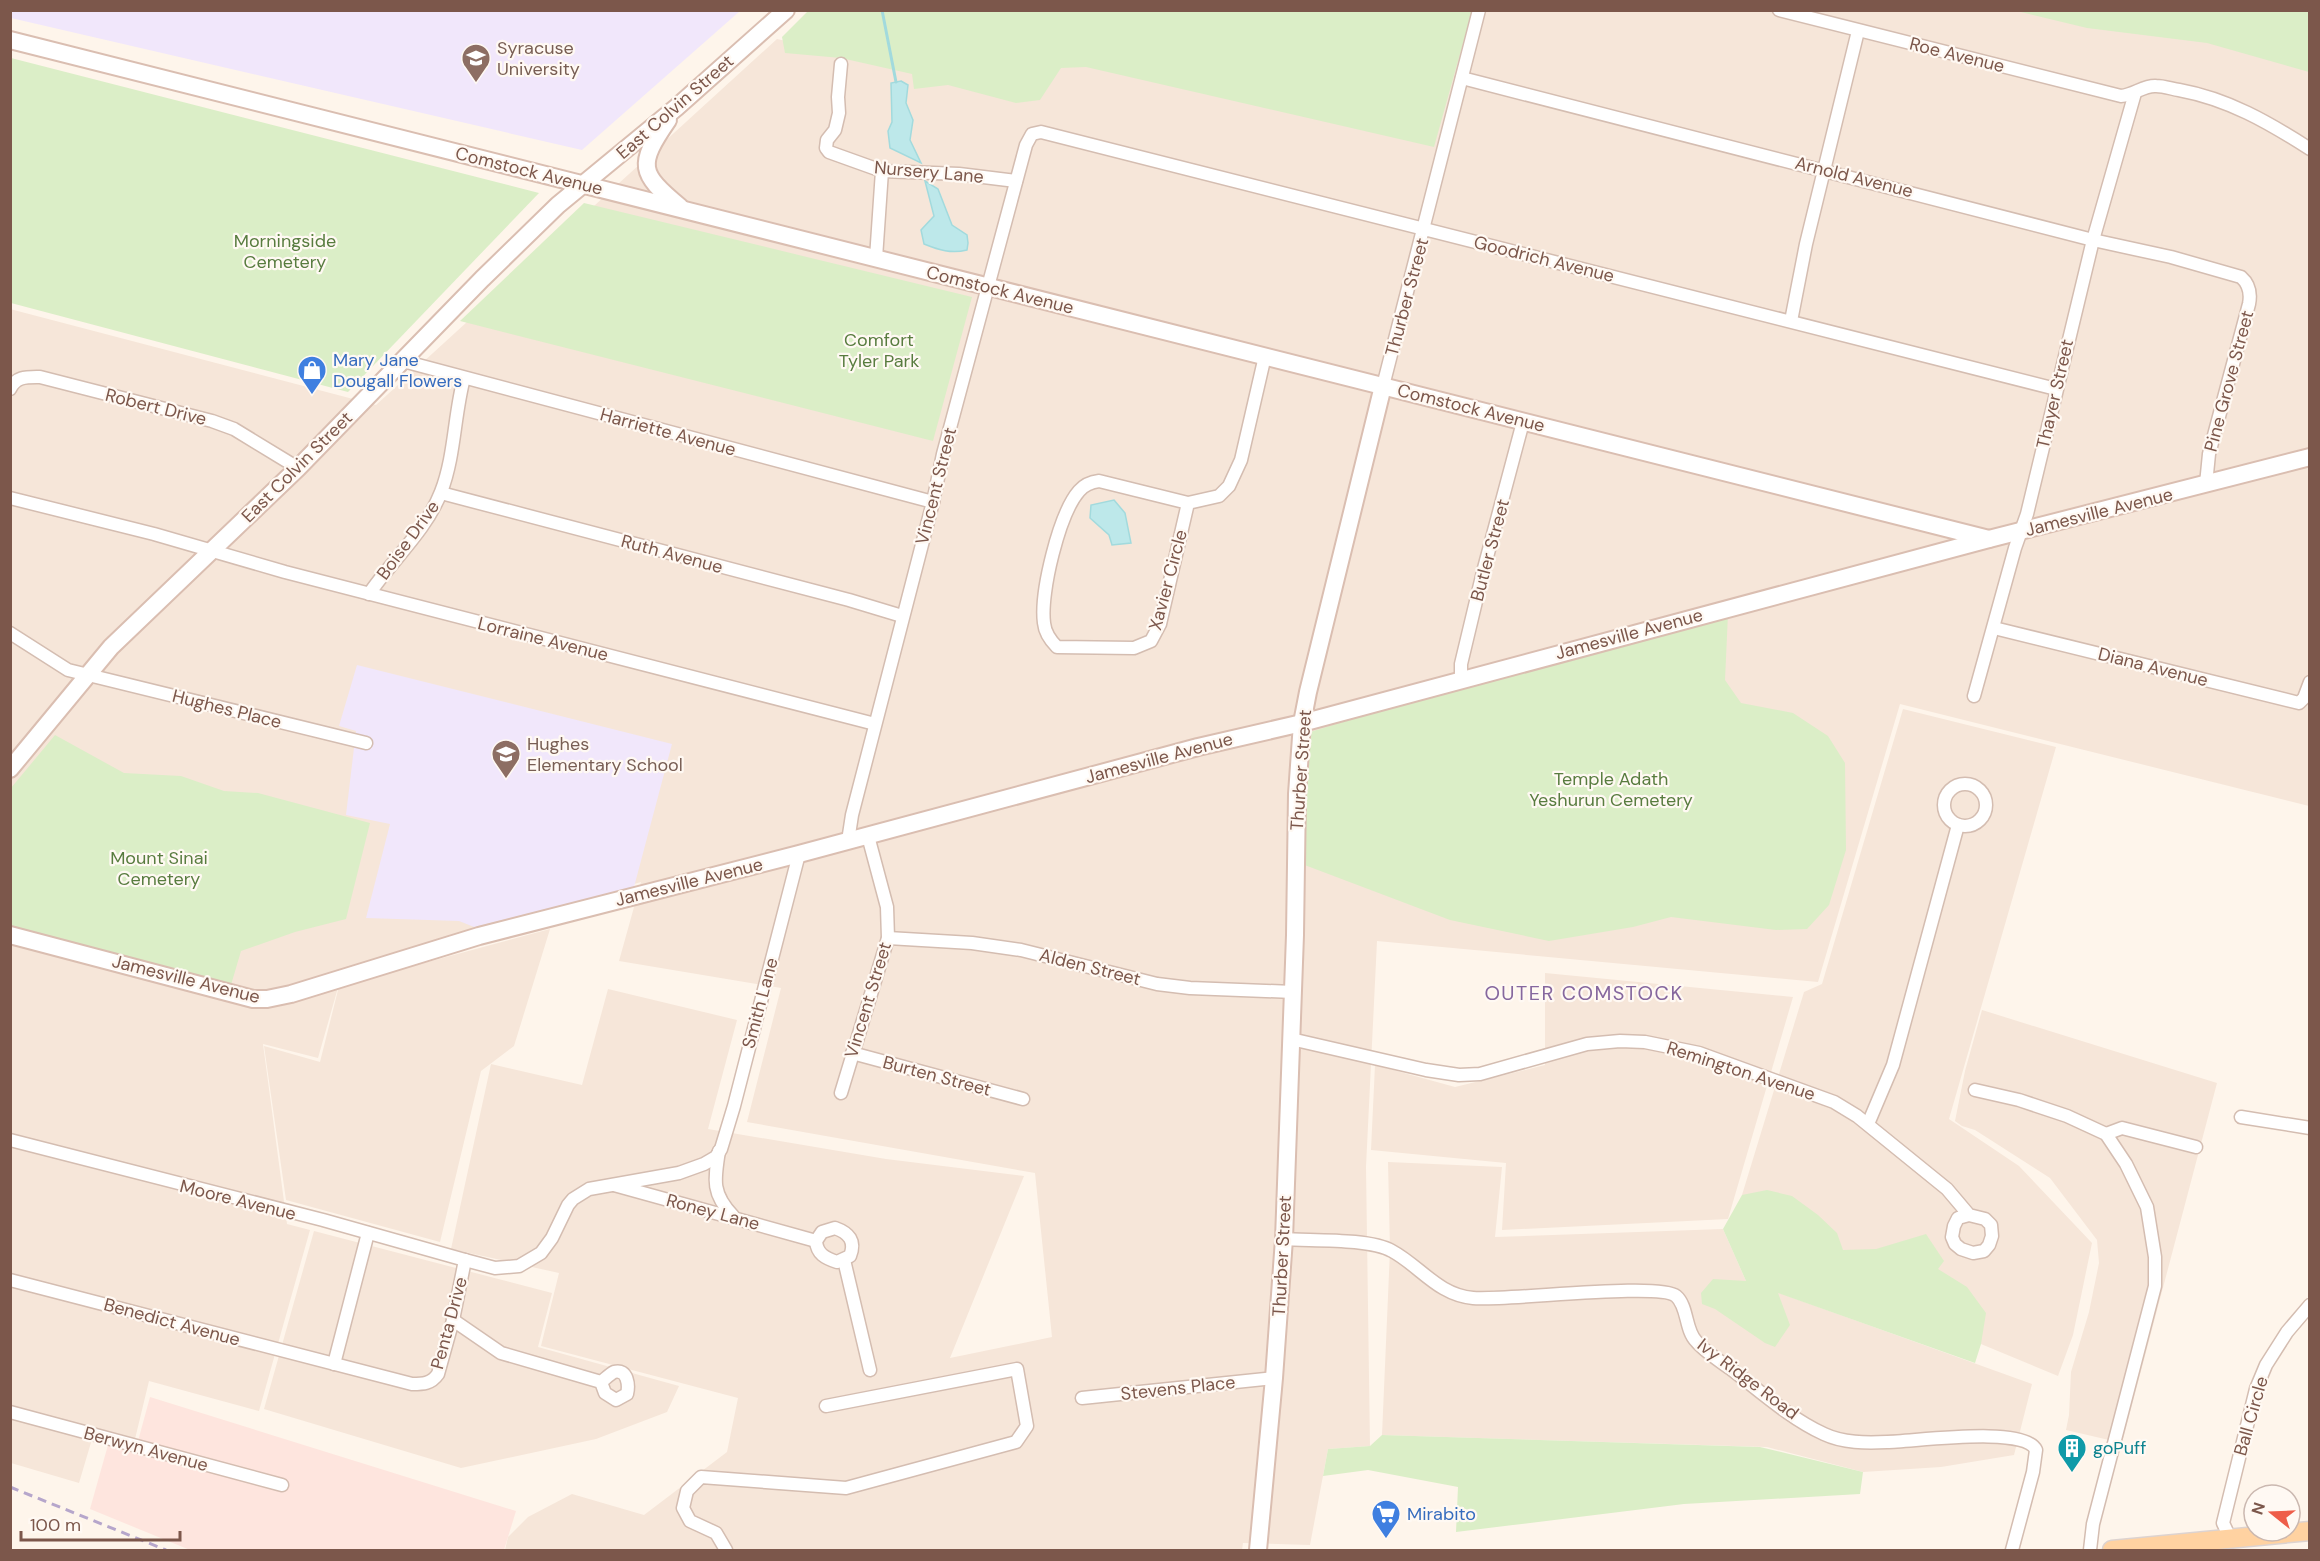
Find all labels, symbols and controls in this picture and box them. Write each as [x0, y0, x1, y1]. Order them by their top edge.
street label: Roe Avenue [1907, 32, 2007, 78]
place label: Syracuse University [497, 36, 580, 81]
school or university icon: Syracuse University [460, 42, 492, 84]
street label: East Colvin Street [611, 49, 739, 165]
street label: Comstock Avenue [453, 141, 605, 201]
street label: Arnold Avenue [1792, 151, 1916, 203]
street label: Nursery Lane [873, 155, 985, 189]
park label: Morningside Cemetery [234, 229, 336, 274]
street label: Goodrich Avenue [1471, 230, 1617, 288]
street label: Thurber Street [1380, 235, 1434, 359]
street label: Comstock Avenue [924, 260, 1076, 320]
street label: Pine Grove Street [2199, 308, 2259, 454]
park label: Comfort Tyler Park [839, 328, 919, 373]
street label: Thayer Street [2031, 337, 2079, 451]
place label: Mary Jane Dougall Flowers [333, 348, 462, 393]
shop icon: Mary Jane Dougall Flowers [296, 354, 328, 396]
street label: Comstock Avenue [1395, 378, 1547, 438]
street label: Robert Drive [103, 383, 209, 431]
street label: Harriette Avenue [597, 402, 739, 462]
street label: East Colvin Street [236, 406, 358, 528]
street label: Vincent Street [910, 425, 962, 547]
street label: Jamesville Avenue [2023, 482, 2175, 542]
street label: Boise Drive [371, 496, 445, 584]
street label: Butler Street [1465, 496, 1515, 604]
street label: Xavier Circle [1143, 527, 1193, 633]
street label: Ruth Avenue [618, 529, 726, 579]
street label: Jamesville Avenue [1553, 603, 1705, 665]
street label: Lorraine Avenue [475, 611, 611, 667]
street label: Diana Avenue [2095, 642, 2211, 692]
street label: Hughes Place [170, 684, 284, 734]
street label: Thurber Street [1285, 709, 1317, 831]
street label: Jamesville Avenue [1083, 727, 1235, 789]
place label: Hughes Elementary School [527, 732, 683, 777]
school or university icon: Hughes Elementary School [490, 738, 522, 780]
park label: Temple Adath Yeshurun Cemetery [1529, 767, 1693, 812]
park label: Mount Sinai Cemetery [110, 846, 208, 891]
street label: Jamesville Avenue [613, 852, 765, 912]
street label: Vincent Street [839, 939, 897, 1061]
street label: Alden Street [1037, 943, 1143, 991]
street label: Jamesville Avenue [110, 949, 262, 1009]
street label: Smith Lane [736, 955, 784, 1051]
district label: OUTER COMSTOCK [1484, 980, 1684, 1006]
street label: Remington Avenue [1664, 1036, 1818, 1106]
street label: Burten Street [880, 1050, 994, 1102]
street label: Moore Avenue [177, 1174, 299, 1226]
street label: Roney Lane [664, 1188, 762, 1236]
street label: Thurber Street [1267, 1195, 1297, 1317]
street label: Penta Drive [425, 1274, 473, 1372]
street label: Benedict Avenue [101, 1292, 243, 1352]
street label: Ivy Ridge Road [1692, 1333, 1804, 1425]
street label: Stevens Place [1119, 1370, 1237, 1406]
street label: Ball Circle [2228, 1373, 2274, 1459]
street label: Berwyn Avenue [81, 1421, 211, 1477]
building icon: goPuff [2056, 1432, 2088, 1474]
place label: goPuff [2093, 1436, 2146, 1460]
north arrow [2242, 1483, 2302, 1543]
supermarket icon: Mirabito [1370, 1498, 1402, 1540]
text: N [2246, 1500, 2270, 1517]
place label: Mirabito [1407, 1502, 1476, 1526]
scale bar [21, 1504, 180, 1542]
text: 100 m [30, 1513, 81, 1537]

